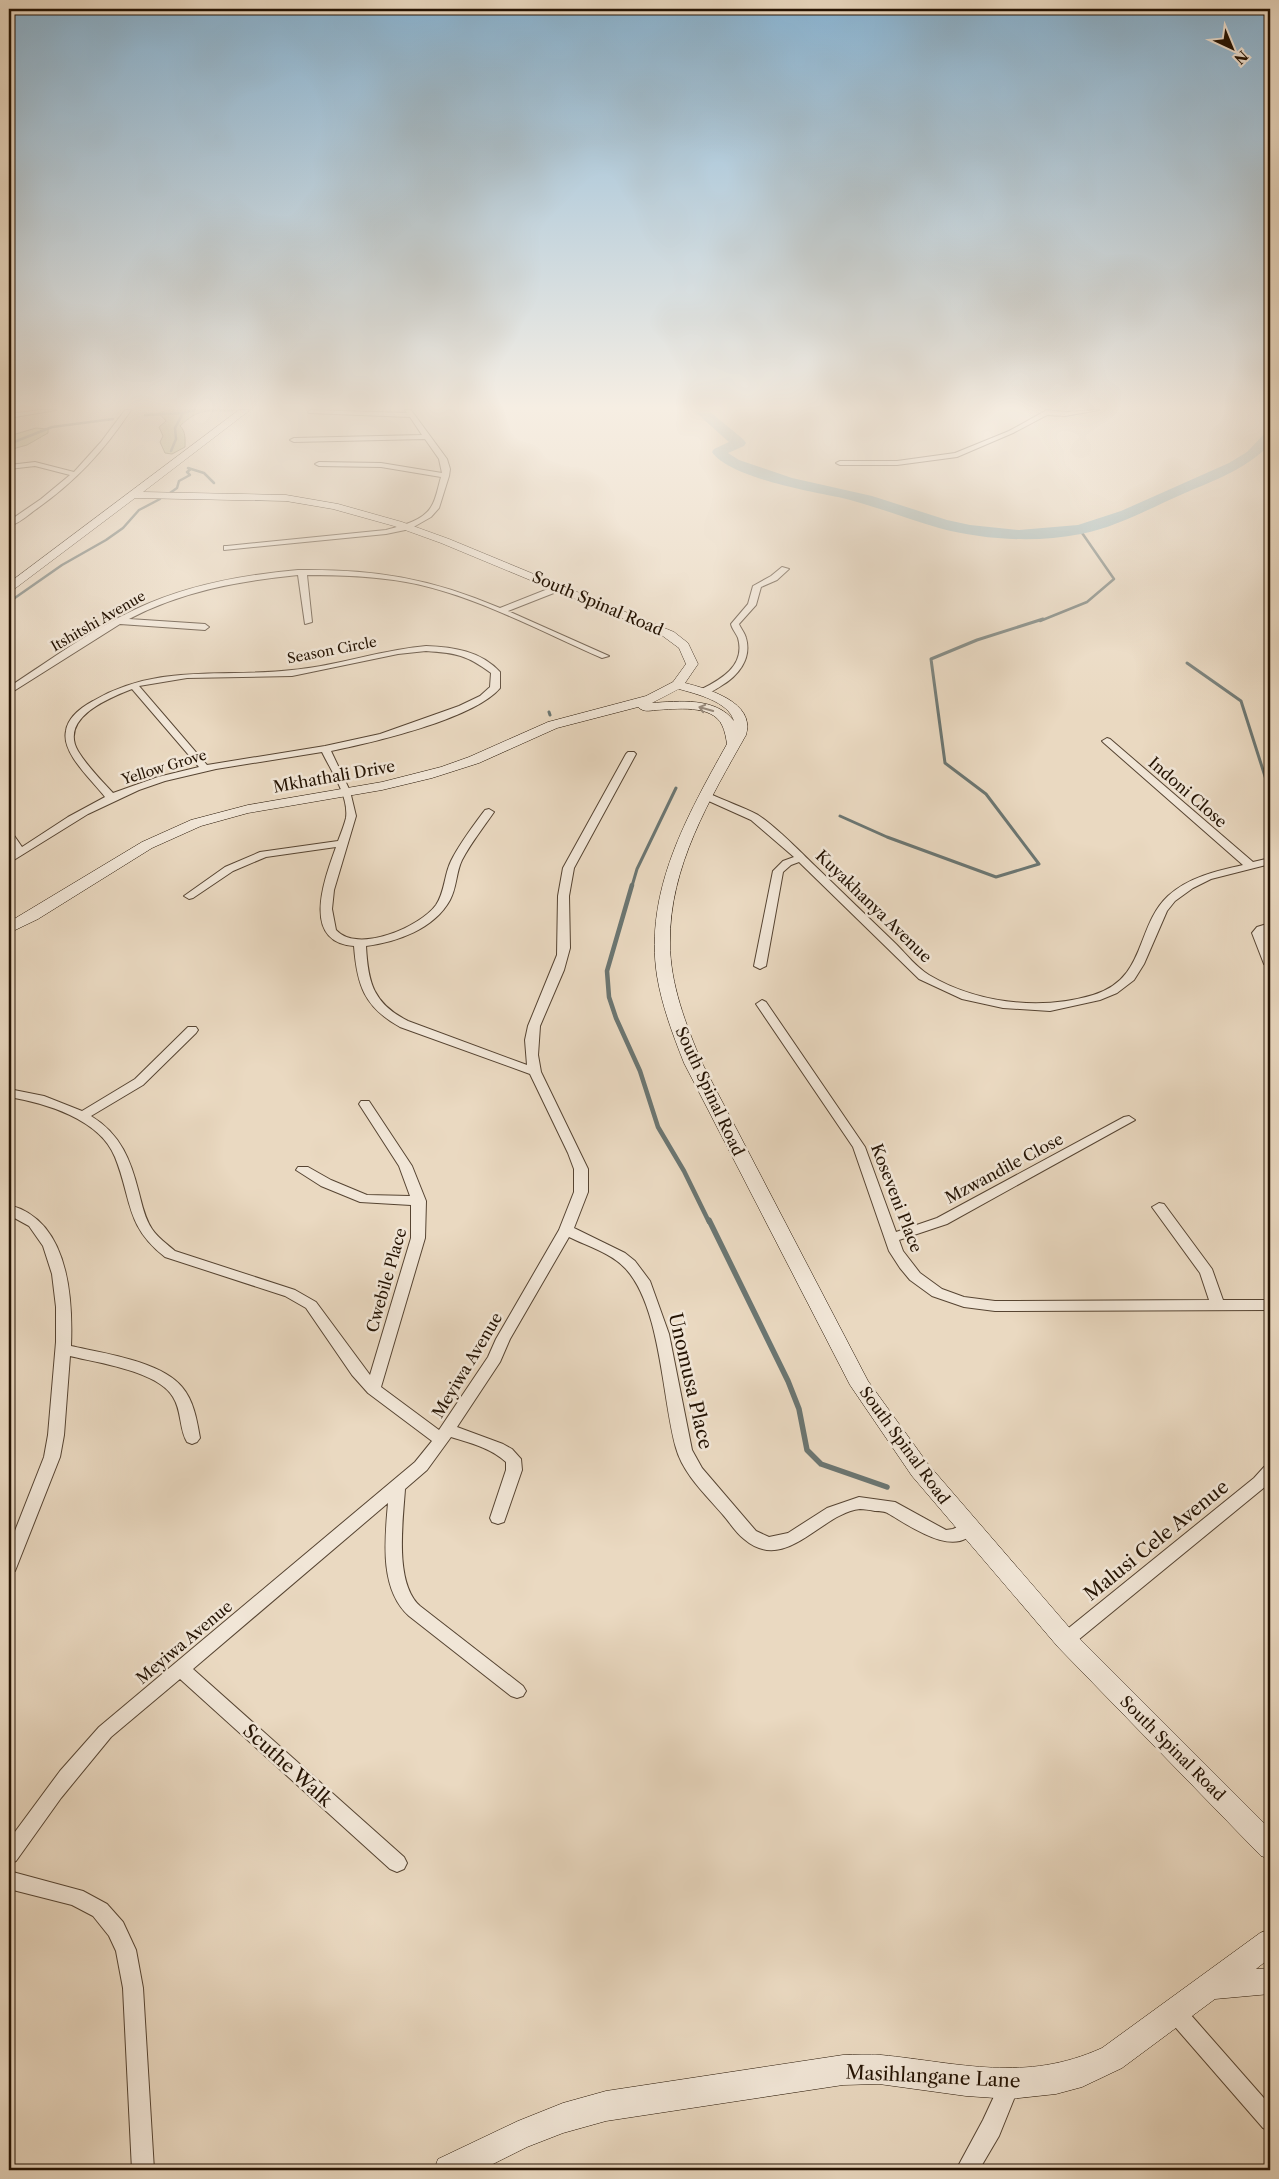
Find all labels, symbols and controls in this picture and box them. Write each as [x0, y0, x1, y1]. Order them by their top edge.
north arrow [1206, 22, 1256, 72]
text: N [1230, 47, 1252, 68]
street label: South Spinal Road [529, 566, 667, 640]
street label: Itshitshi Avenue [48, 587, 149, 655]
street label: Season Circle [286, 632, 378, 668]
one-way arrow [699, 704, 715, 714]
street label: Yellow Grove [118, 746, 209, 789]
street label: Indoni Close [1145, 752, 1231, 832]
street label: Mkhathali Drive [271, 755, 397, 797]
street label: Kuyakhanya Avenue [812, 845, 936, 967]
street label: South Spinal Road [671, 1023, 749, 1159]
street label: Mzwandile Close [941, 1128, 1067, 1208]
street label: Koseveni Place [867, 1141, 927, 1255]
street label: Cwebile Place [362, 1225, 410, 1335]
street label: Meyiwa Avenue [428, 1309, 506, 1421]
street label: Unomusa Place [664, 1311, 717, 1451]
street label: South Spinal Road [856, 1382, 955, 1508]
street label: Malusi Cele Avenue [1080, 1475, 1233, 1606]
street label: Meyiwa Avenue [132, 1596, 236, 1688]
street label: South Spinal Road [1116, 1691, 1230, 1805]
street label: Scuthe Walk [238, 1719, 338, 1812]
street label: Masihlangane Lane [845, 2060, 1021, 2093]

